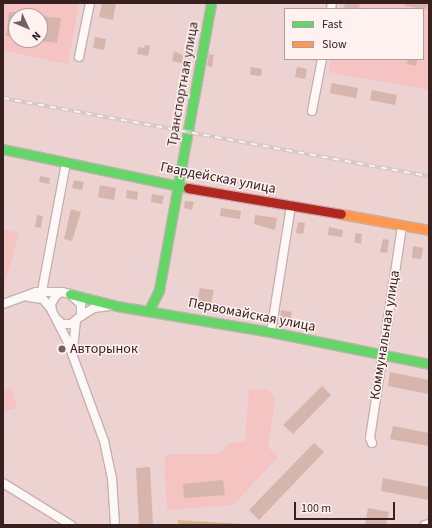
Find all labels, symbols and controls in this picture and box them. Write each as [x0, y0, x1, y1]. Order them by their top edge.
north arrow [8, 8, 48, 48]
legend [284, 8, 424, 60]
text: Fast [322, 16, 342, 33]
street label: Транспортная улица [164, 20, 202, 148]
text: N [28, 28, 44, 44]
text: Slow [322, 36, 347, 53]
street label: Гвардейская улица [159, 159, 277, 197]
street label: Коммунальная улица [366, 269, 404, 401]
street label: Первомайская улица [187, 294, 317, 336]
place label: Авторынок [70, 341, 138, 357]
marker: Авторынок [57, 344, 67, 354]
scale bar [296, 494, 397, 520]
text: 100 m [301, 500, 331, 517]

